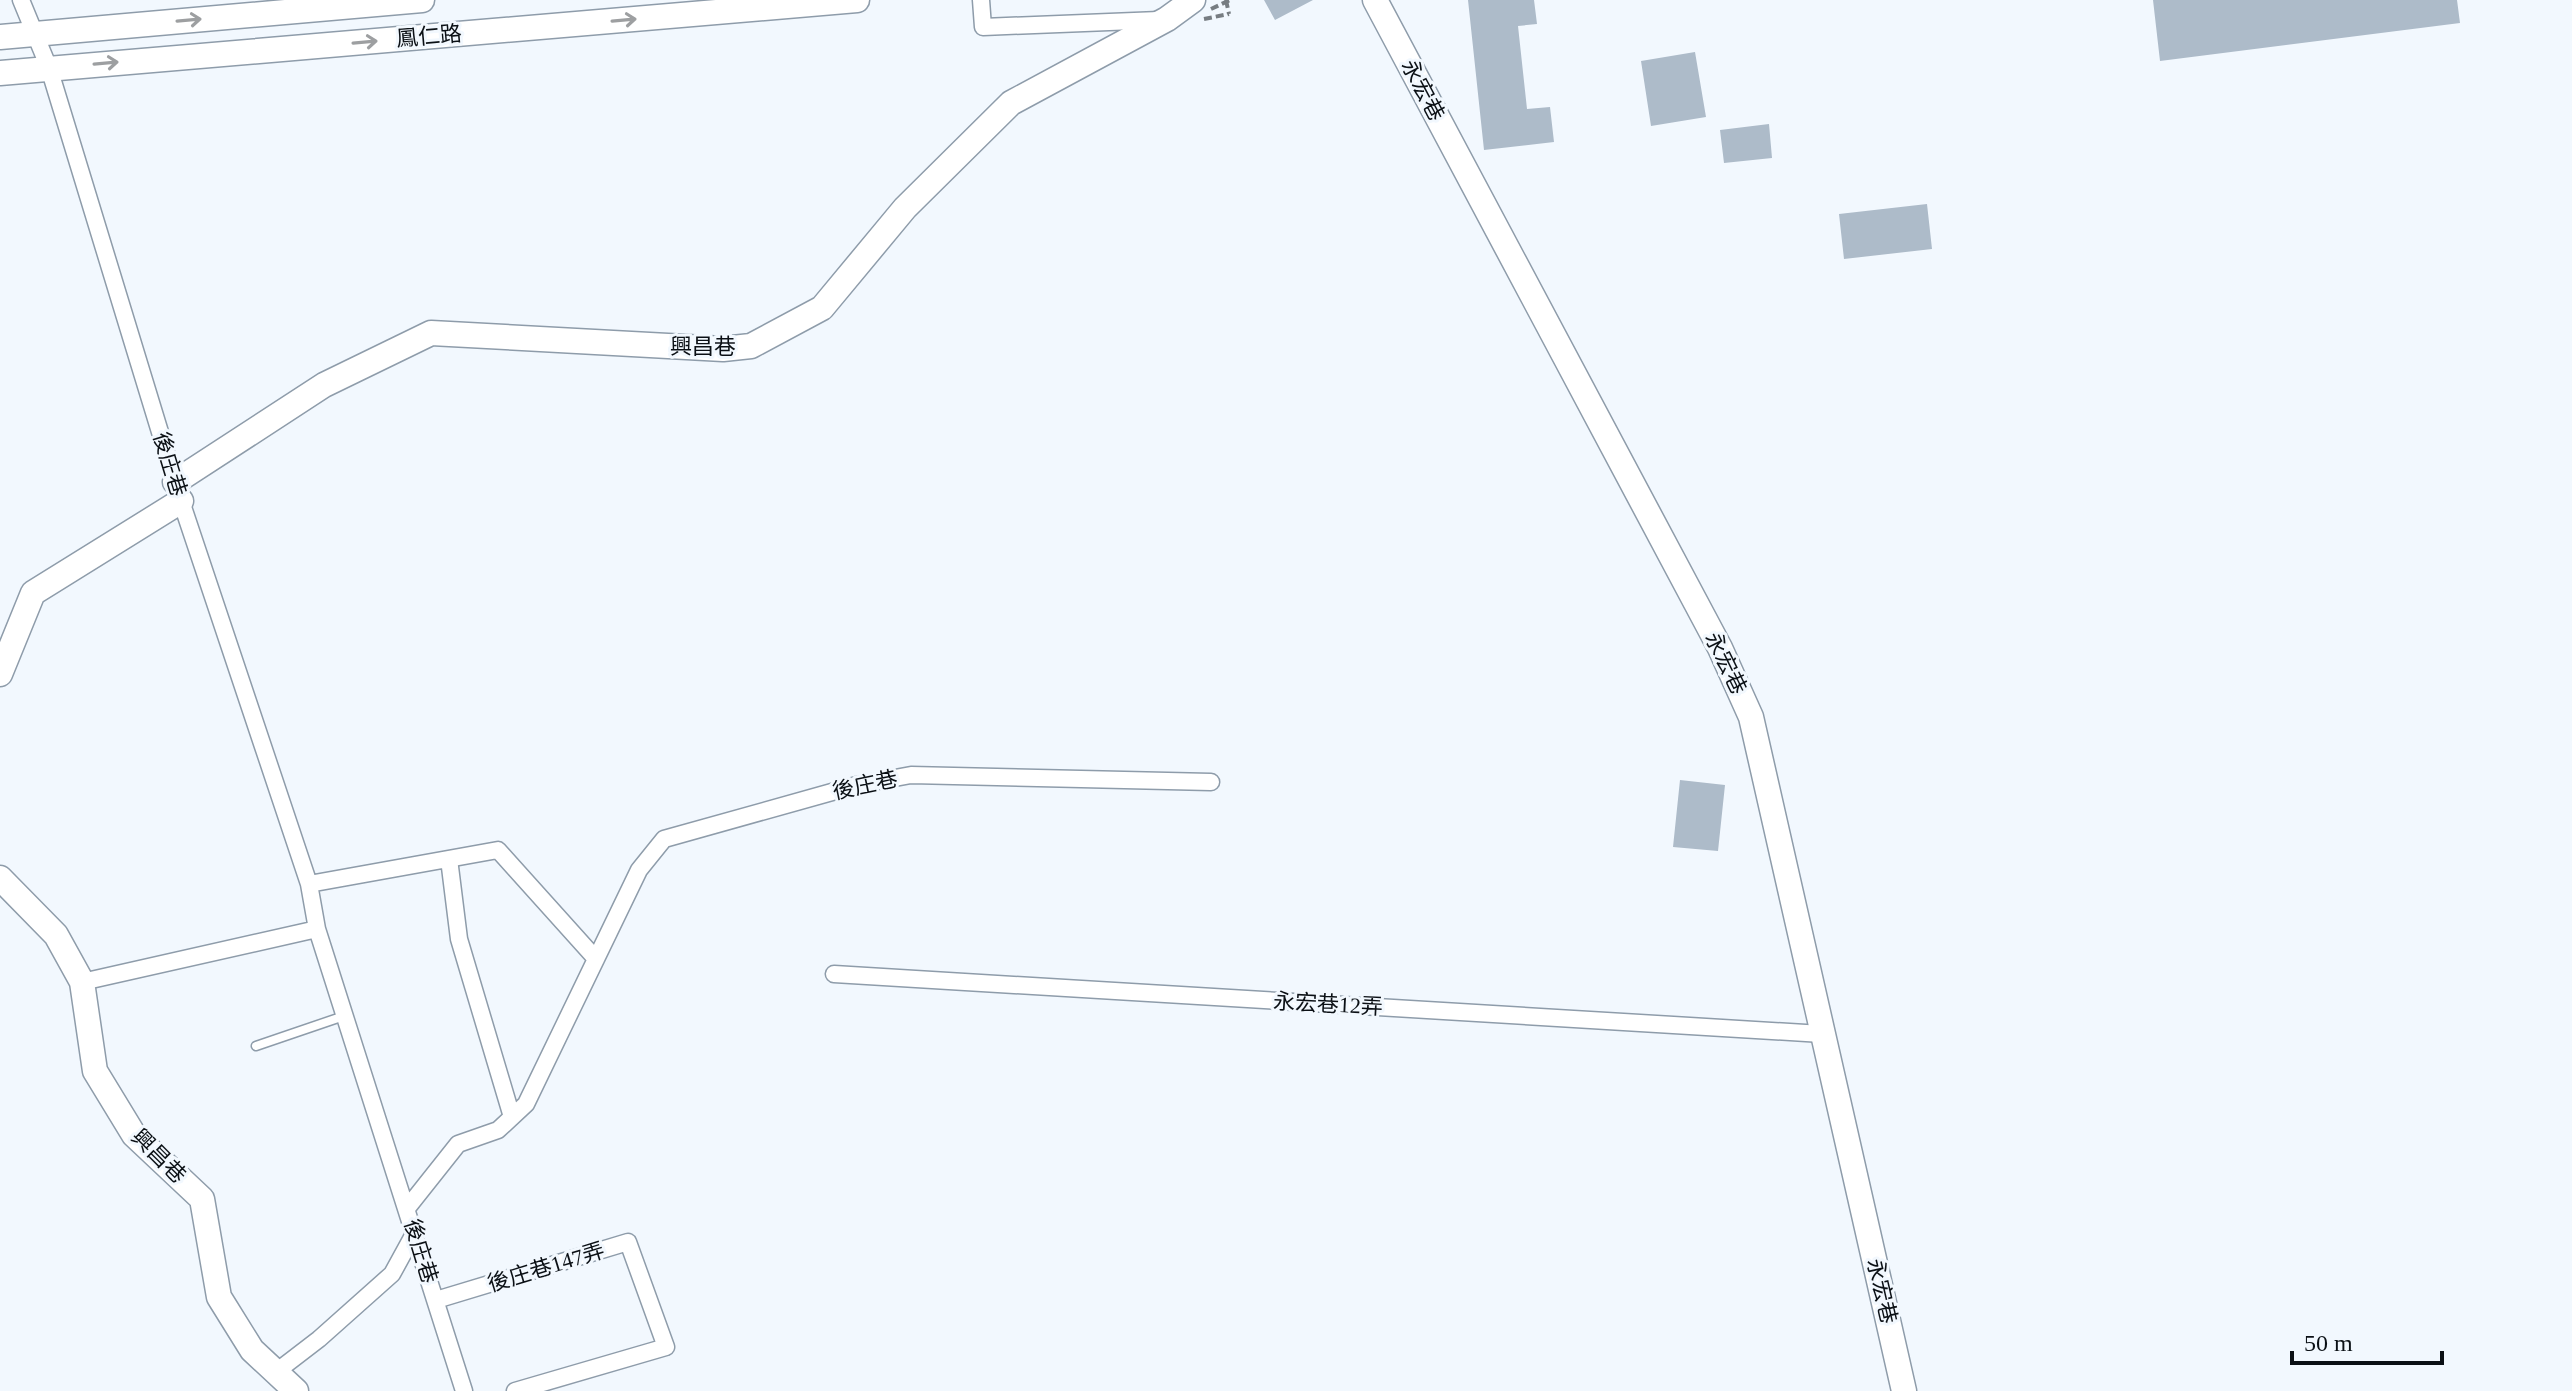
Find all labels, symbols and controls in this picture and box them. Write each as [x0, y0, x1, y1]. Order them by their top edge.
one-way arrow [610, 12, 637, 27]
one-way arrow [175, 13, 202, 28]
street label: 鳳仁路 [395, 21, 463, 51]
one-way arrow [351, 34, 378, 49]
street label: 永宏巷 [1396, 55, 1450, 125]
one-way arrow [92, 56, 119, 71]
street label: 興昌巷 [670, 334, 736, 359]
street label: 後庄巷 [148, 429, 192, 499]
street label: 永宏巷 [1700, 628, 1752, 698]
street label: 後庄巷 [830, 766, 900, 804]
street label: 永宏巷12弄 [1272, 989, 1384, 1019]
street label: 興昌巷 [127, 1124, 191, 1188]
street label: 後庄巷 [399, 1216, 443, 1286]
street label: 後庄巷147弄 [484, 1237, 608, 1297]
street label: 永宏巷 [1862, 1256, 1902, 1326]
scale bar [2292, 1315, 2442, 1365]
text: 50 m [2304, 1330, 2353, 1356]

